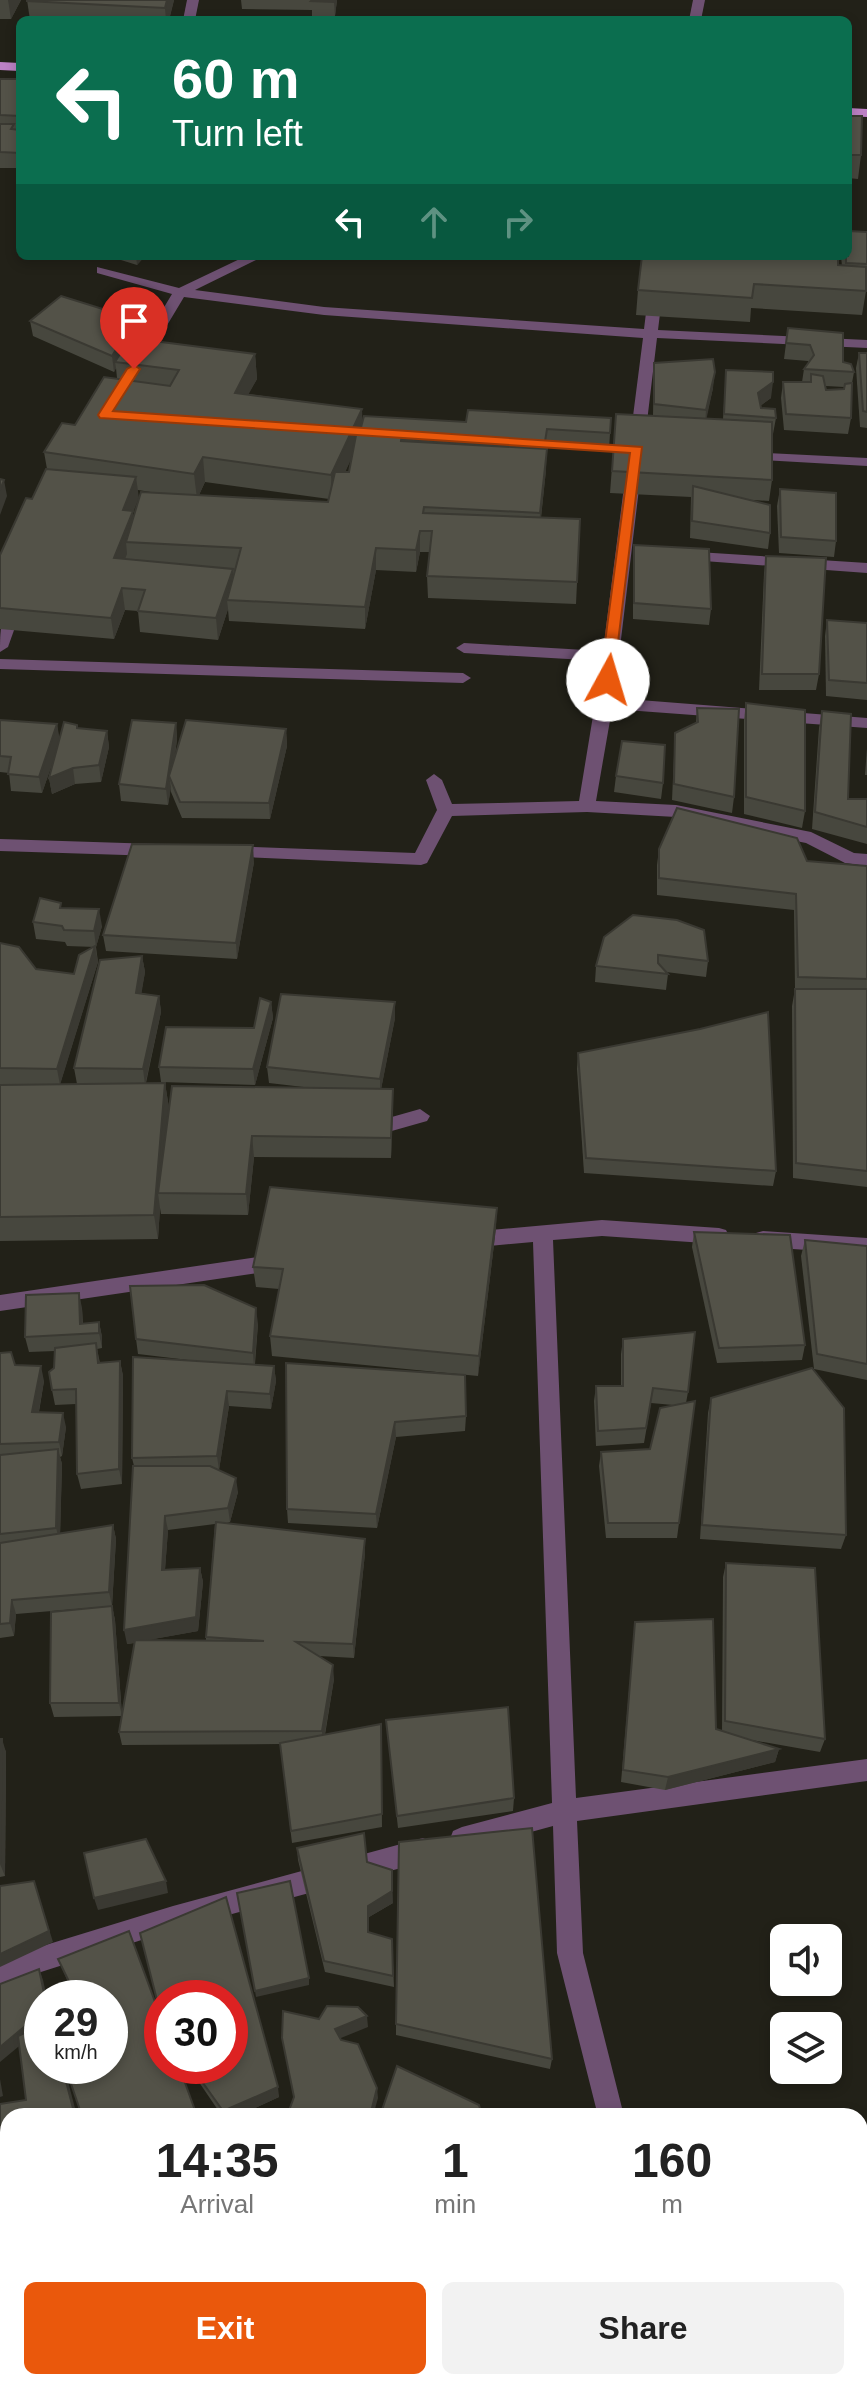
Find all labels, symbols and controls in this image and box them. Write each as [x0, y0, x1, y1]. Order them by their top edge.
text: 60 m [172, 47, 300, 110]
icon: left [40, 48, 144, 152]
text: Turn left [172, 113, 303, 154]
icon: left [328, 200, 372, 244]
icon: ahead [412, 200, 456, 244]
icon: right [496, 200, 540, 244]
pin [100, 287, 168, 369]
icon: arrive [112, 299, 156, 343]
position arrow [566, 638, 650, 722]
map controls [770, 1924, 842, 2084]
button: sound [770, 1924, 842, 1996]
speed limit sign: 30 [144, 1980, 248, 2084]
text: 29 [54, 2000, 98, 2044]
button: layers [770, 2012, 842, 2084]
text: km/h [54, 2041, 98, 2063]
text: 14:35 [156, 2134, 279, 2187]
text: 1 [442, 2134, 469, 2187]
text: 160 [632, 2134, 712, 2187]
text: Arrival [180, 2189, 254, 2219]
text: min [434, 2189, 476, 2219]
text: m [661, 2189, 683, 2219]
button: Exit [24, 2282, 426, 2374]
button: Share [442, 2282, 844, 2374]

